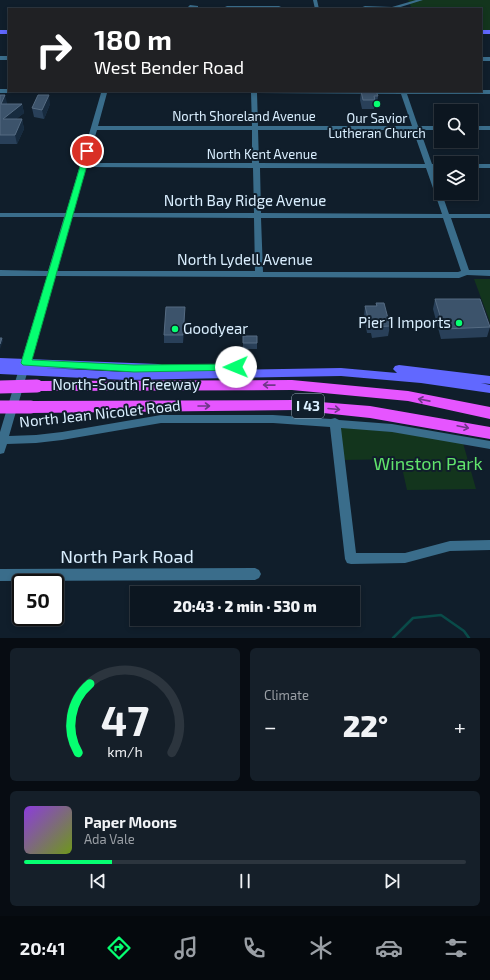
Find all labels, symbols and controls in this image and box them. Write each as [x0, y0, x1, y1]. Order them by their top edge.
text: 180 m [94, 22, 172, 56]
icon: right [28, 24, 80, 76]
text: West Bender Road [94, 56, 244, 78]
marker: Our Savior Lutheran Church [372, 99, 382, 109]
map controls [434, 104, 478, 200]
button: search [434, 104, 478, 148]
street label: North Shoreland Avenue [172, 108, 316, 124]
place label: Our Savior Lutheran Church [328, 110, 426, 141]
pin [70, 134, 104, 168]
icon: arrive [76, 140, 98, 162]
street label: North Kent Avenue [207, 146, 317, 162]
button: layers [434, 156, 478, 200]
street label: North Bay Ridge Avenue [164, 191, 326, 209]
street label: North Lydell Avenue [177, 250, 313, 268]
place label: Pier 1 Imports [358, 313, 451, 331]
marker: Pier 1 Imports [454, 318, 464, 328]
place label: Goodyear [183, 319, 248, 337]
marker: Goodyear [170, 324, 180, 334]
position arrow [215, 346, 257, 388]
street label: North-South Freeway [52, 375, 200, 393]
one-way arrow [263, 381, 276, 389]
road number: I 43 [292, 394, 324, 418]
one-way arrow [418, 395, 431, 403]
street label: North Jean Nicolet Road [18, 396, 181, 430]
one-way arrow [197, 402, 210, 410]
one-way arrow [327, 405, 340, 413]
one-way arrow [456, 424, 469, 432]
park label: Winston Park [373, 452, 483, 474]
street label: North Park Road [60, 545, 194, 567]
speed limit sign: 50 [12, 574, 64, 626]
text: 20:43 · 2 min · 530 m [173, 597, 317, 615]
text: Climate [264, 687, 309, 703]
text: 47 [101, 693, 149, 743]
text: 22° [343, 707, 388, 743]
text: − [264, 713, 277, 739]
text: + [454, 713, 466, 739]
text: km/h [107, 742, 143, 759]
text: Paper Moons [84, 813, 177, 831]
text: Ada Vale [84, 831, 135, 847]
icon: previous [87, 870, 109, 892]
icon: pause [234, 870, 256, 892]
icon: next [381, 870, 403, 892]
icon: directions [105, 934, 133, 962]
icon: music [172, 934, 200, 962]
icon: phone [240, 934, 268, 962]
icon: climate [307, 934, 335, 962]
icon: car [375, 934, 403, 962]
icon: filters [442, 934, 470, 962]
text: 20:41 [20, 937, 65, 959]

